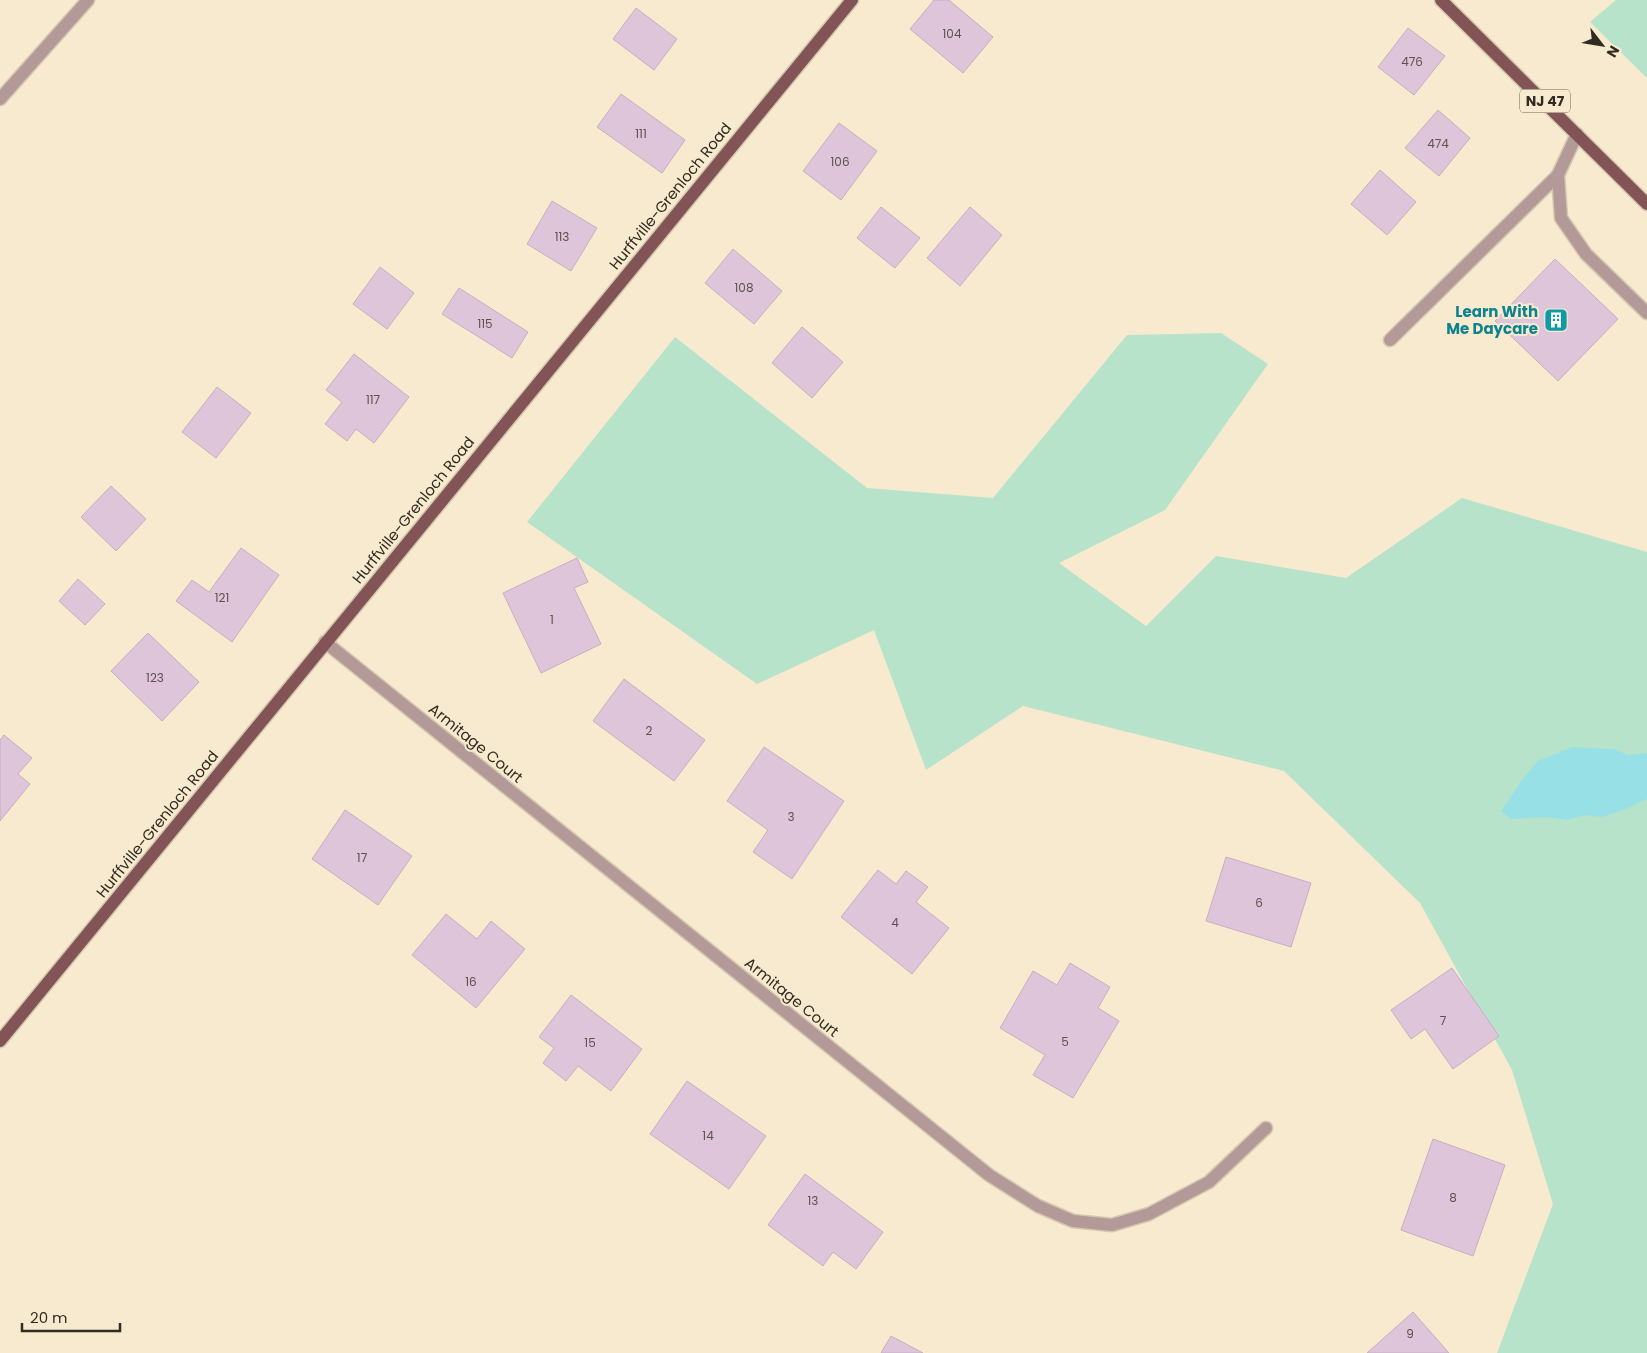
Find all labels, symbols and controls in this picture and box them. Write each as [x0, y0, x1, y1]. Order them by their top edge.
north arrow [1577, 20, 1627, 70]
house number: 104 [943, 25, 962, 42]
text: N [1602, 42, 1624, 61]
house number: 476 [1401, 53, 1423, 70]
road number: NJ 47 [1520, 90, 1570, 112]
street label: Hurffville-Grenloch Road [604, 118, 736, 274]
house number: 111 [635, 125, 647, 142]
house number: 474 [1427, 135, 1449, 152]
house number: 106 [831, 153, 850, 170]
house number: 113 [555, 228, 569, 245]
house number: 108 [735, 279, 753, 296]
place label: Learn With Me Daycare [1446, 301, 1538, 339]
building icon: Learn With Me Daycare [1543, 307, 1569, 333]
house number: 115 [477, 315, 493, 332]
house number: 117 [366, 391, 381, 408]
street label: Hurffville-Grenloch Road [347, 432, 479, 588]
house number: 121 [215, 589, 229, 606]
house number: 1 [550, 611, 554, 628]
house number: 123 [146, 669, 164, 686]
street label: Armitage Court [424, 698, 528, 788]
house number: 2 [646, 722, 653, 739]
street label: Hurffville-Grenloch Road [91, 746, 223, 902]
house number: 3 [787, 808, 795, 825]
house number: 17 [357, 849, 368, 866]
house number: 6 [1255, 894, 1263, 911]
house number: 4 [891, 914, 899, 931]
street label: Armitage Court [740, 952, 844, 1042]
house number: 16 [465, 973, 477, 990]
house number: 7 [1440, 1012, 1447, 1029]
house number: 5 [1061, 1033, 1069, 1050]
house number: 15 [584, 1034, 596, 1051]
house number: 14 [702, 1127, 714, 1144]
house number: 8 [1449, 1189, 1457, 1206]
house number: 13 [808, 1192, 818, 1209]
scale bar [22, 1300, 120, 1332]
text: 20 m [30, 1307, 68, 1328]
house number: 9 [1406, 1325, 1414, 1342]

